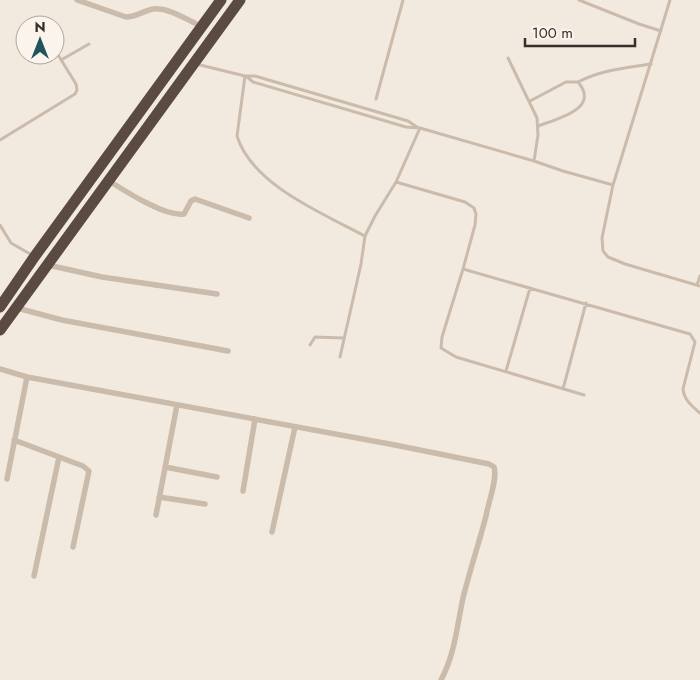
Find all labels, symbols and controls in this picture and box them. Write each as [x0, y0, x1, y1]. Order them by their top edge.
north arrow [15, 15, 65, 65]
scale bar [525, 15, 635, 47]
text: N [34, 17, 46, 37]
text: 100 m [532, 22, 573, 44]

